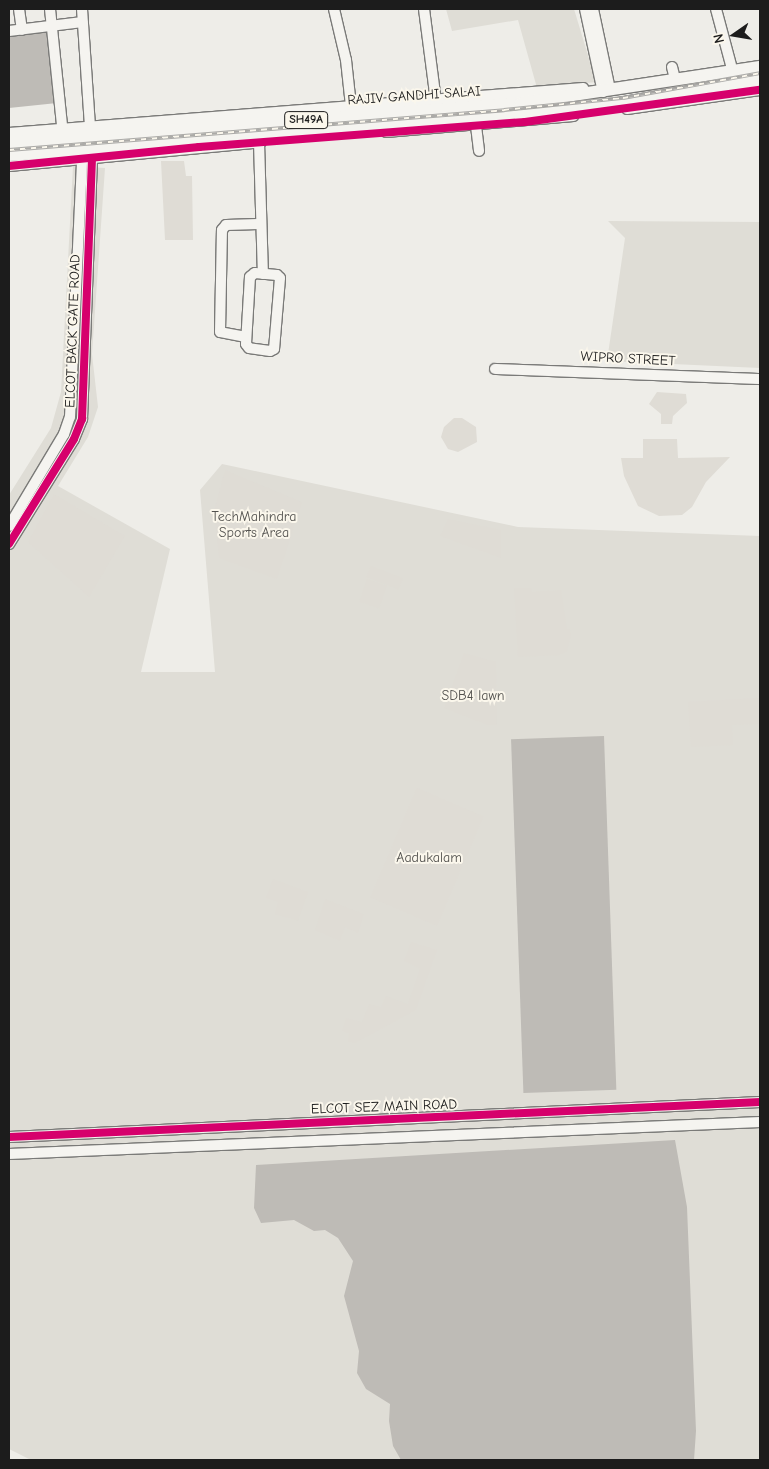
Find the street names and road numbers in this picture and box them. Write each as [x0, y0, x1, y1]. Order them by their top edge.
street label: RAJIV GANDHI SALAI [347, 83, 481, 109]
road number: SH49A [284, 110, 328, 130]
street label: ELCOT BACK GATE ROAD [62, 254, 84, 408]
street label: WIPRO STREET [580, 348, 676, 370]
street label: ELCOT SEZ MAIN ROAD [311, 1096, 457, 1118]

